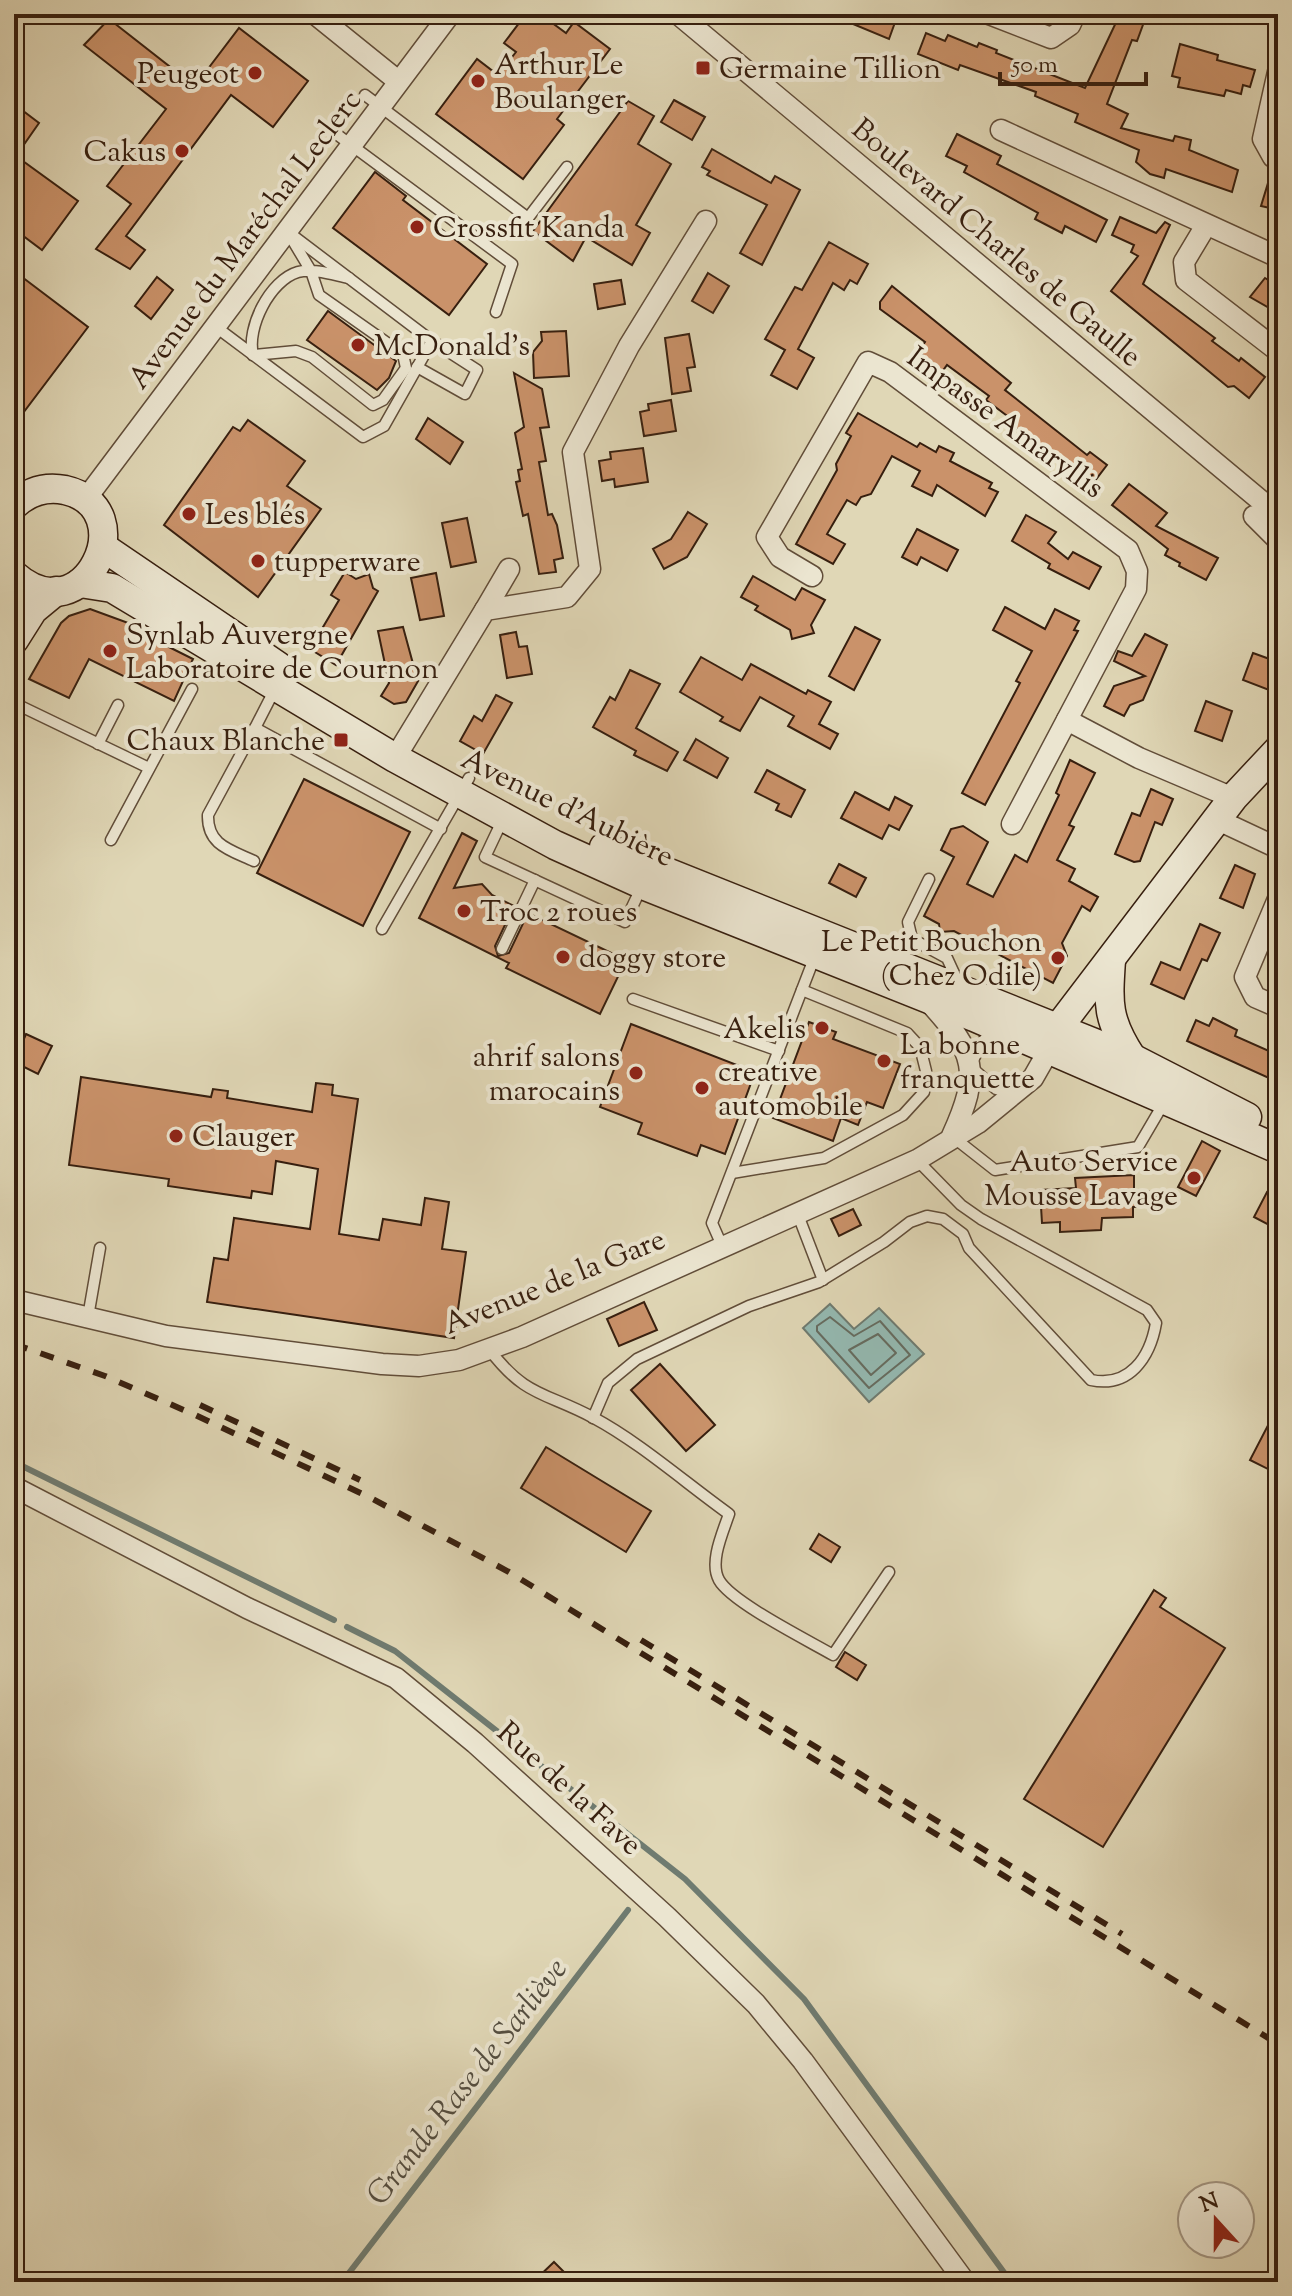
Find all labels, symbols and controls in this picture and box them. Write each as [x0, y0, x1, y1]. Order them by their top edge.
scale bar [1000, 36, 1146, 86]
place label: Arthur Le Boulanger [494, 45, 626, 122]
place label: Germaine Tillion [719, 49, 941, 92]
text: 50 m [1010, 49, 1058, 83]
place label: Peugeot [137, 54, 239, 97]
marker: Germaine Tillion [694, 59, 712, 77]
marker: Peugeot [246, 64, 264, 82]
marker: Arthur Le Boulanger [469, 72, 487, 90]
street label: Avenue du Maréchal Leclerc [119, 82, 373, 399]
street label: Boulevard Charles de Gaulle [841, 109, 1150, 378]
place label: Cakus [84, 132, 166, 175]
marker: Cakus [173, 142, 191, 160]
place label: Crossfit Kanda [433, 208, 625, 251]
marker: Crossfit Kanda [408, 218, 426, 236]
place label: McDonald's [374, 326, 530, 369]
marker: McDonald's [349, 336, 367, 354]
street label: Impasse Amaryllis [897, 338, 1112, 510]
place label: Les blés [205, 495, 305, 538]
marker: Les blés [180, 505, 198, 523]
place label: tupperware [274, 542, 421, 585]
marker: tupperware [249, 552, 267, 570]
place label: Synlab Auvergne Laboratoire de Cournon [126, 615, 439, 692]
marker: Synlab Auvergne Laboratoire de Cournon [101, 642, 119, 660]
place label: Chaux Blanche [127, 721, 325, 764]
marker: Chaux Blanche [332, 731, 350, 749]
street label: Avenue d'Aubière [453, 739, 681, 879]
place label: Troc 2 roues [480, 892, 637, 935]
marker: Troc 2 roues [455, 902, 473, 920]
place label: Le Petit Bouchon (Chez Odile) [821, 922, 1042, 999]
place label: doggy store [579, 938, 726, 981]
marker: doggy store [554, 948, 572, 966]
marker: Le Petit Bouchon (Chez Odile) [1049, 949, 1067, 967]
place label: Akelis [723, 1009, 806, 1052]
marker: Akelis [813, 1019, 831, 1037]
place label: La bonne franquette [900, 1025, 1035, 1102]
place label: ahrif salons marocains [473, 1037, 620, 1114]
place label: creative automobile [718, 1052, 863, 1129]
marker: La bonne franquette [875, 1052, 893, 1070]
marker: ahrif salons marocains [627, 1064, 645, 1082]
marker: creative automobile [693, 1079, 711, 1097]
place label: Clauger [192, 1117, 295, 1160]
marker: Clauger [167, 1127, 185, 1145]
place label: Auto Service Mousse Lavage [984, 1142, 1178, 1219]
marker: Auto Service Mousse Lavage [1185, 1169, 1203, 1187]
street label: Avenue de la Gare [438, 1219, 672, 1347]
street label: Rue de la Fave [486, 1713, 650, 1867]
water label: Grande Rase de Sarliève [357, 1949, 580, 2216]
north arrow [1176, 2180, 1256, 2260]
text: N [1196, 2186, 1224, 2222]

